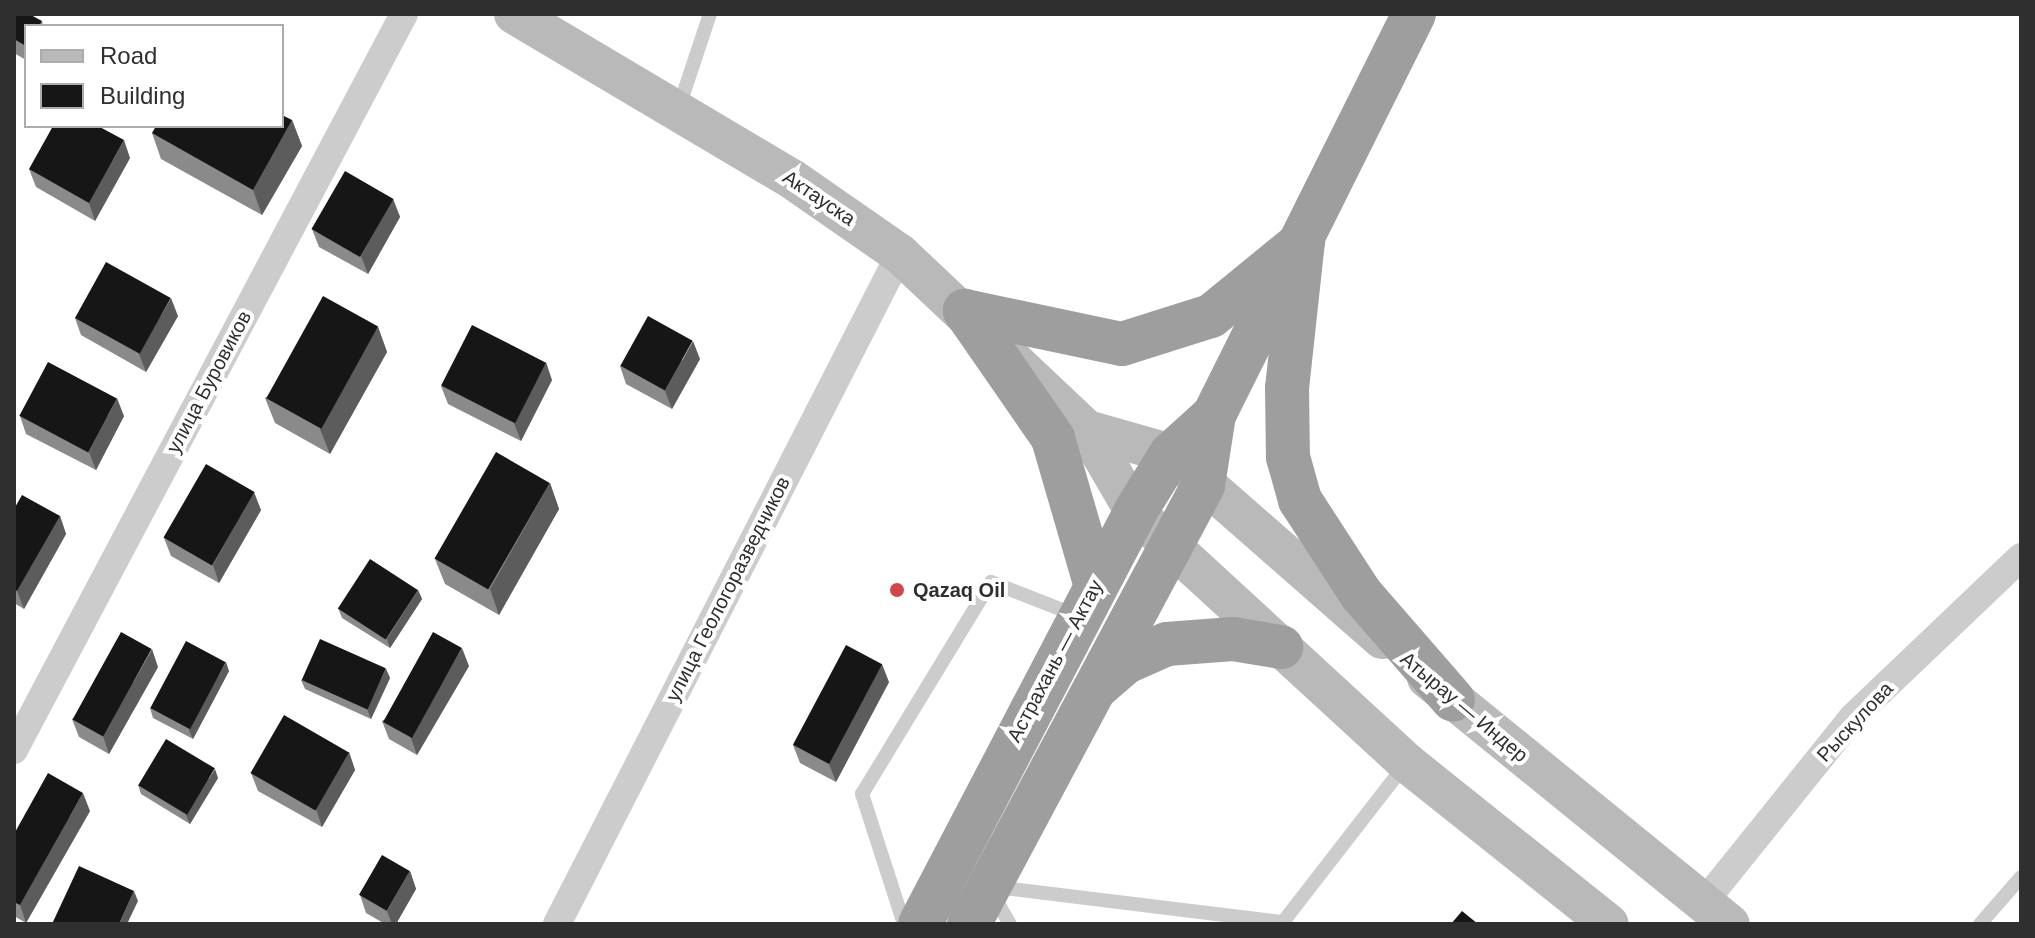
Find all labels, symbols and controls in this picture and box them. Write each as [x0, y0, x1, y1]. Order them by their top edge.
legend [24, 24, 284, 128]
text: Road [100, 42, 157, 69]
text: Building [100, 82, 185, 109]
street label: Актауска [778, 165, 860, 231]
street label: улица Буровиков [161, 307, 257, 457]
street label: улица Геологоразведчиков [661, 473, 795, 705]
street label: Астрахань — Актау [1002, 576, 1108, 746]
place label: Qazaq Oil [913, 578, 1005, 602]
marker: Qazaq Oil [888, 581, 906, 599]
street label: Атырау — Индер [1395, 647, 1533, 767]
street label: Рыскулова [1812, 677, 1898, 767]

